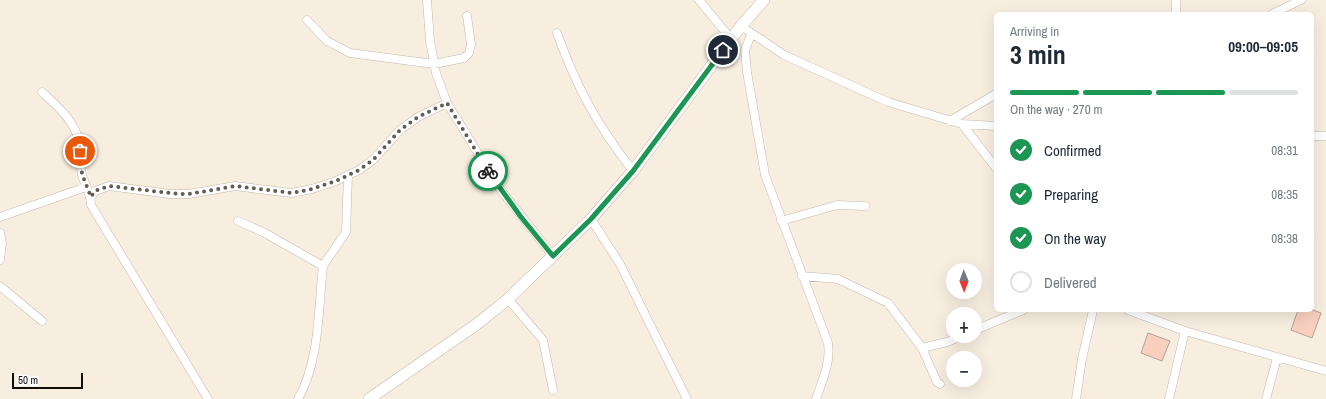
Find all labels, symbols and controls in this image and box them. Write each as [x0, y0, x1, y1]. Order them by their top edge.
text: Arriving in [1010, 23, 1059, 40]
pin [706, 33, 740, 67]
text: 09:00–09:05 [1228, 36, 1298, 57]
text: 3 min [1010, 37, 1066, 72]
icon: home [712, 39, 734, 61]
text: On the way · 270 m [1010, 101, 1102, 118]
pin [63, 134, 97, 168]
icon: check [1010, 139, 1032, 161]
icon: bag [69, 140, 91, 162]
text: Confirmed [1044, 140, 1101, 161]
text: 08:31 [1271, 142, 1298, 159]
courier [468, 151, 508, 191]
icon: bike [477, 160, 499, 182]
icon: check [1010, 183, 1032, 205]
text: Preparing [1044, 184, 1098, 205]
text: 08:35 [1271, 186, 1298, 203]
icon: check [1010, 227, 1032, 249]
text: On the way [1044, 228, 1106, 249]
text: 08:38 [1271, 230, 1298, 247]
north arrow [946, 263, 982, 299]
map controls [946, 263, 982, 387]
text: Delivered [1044, 272, 1097, 293]
button: + [946, 307, 982, 343]
button: − [946, 351, 982, 387]
scale bar [12, 371, 83, 390]
text: 50 m [18, 373, 38, 387]

